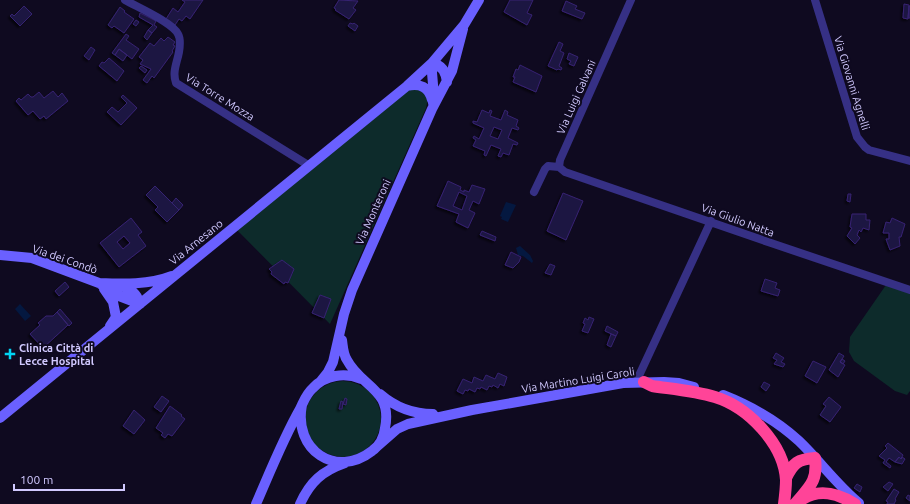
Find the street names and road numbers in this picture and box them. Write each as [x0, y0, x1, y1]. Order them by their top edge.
street label: Via Giovanni Agnelli [832, 35, 872, 131]
street label: Via Luigi Galvani [554, 58, 598, 136]
street label: Via Torre Mozza [183, 71, 257, 123]
street label: Via Monteroni [353, 177, 393, 247]
street label: Via Giulio Natta [700, 201, 776, 239]
street label: Via Arnesano [167, 217, 225, 267]
street label: Via dei Condò [31, 242, 99, 276]
street label: Via Martino Luigi Caroli [521, 365, 635, 395]

